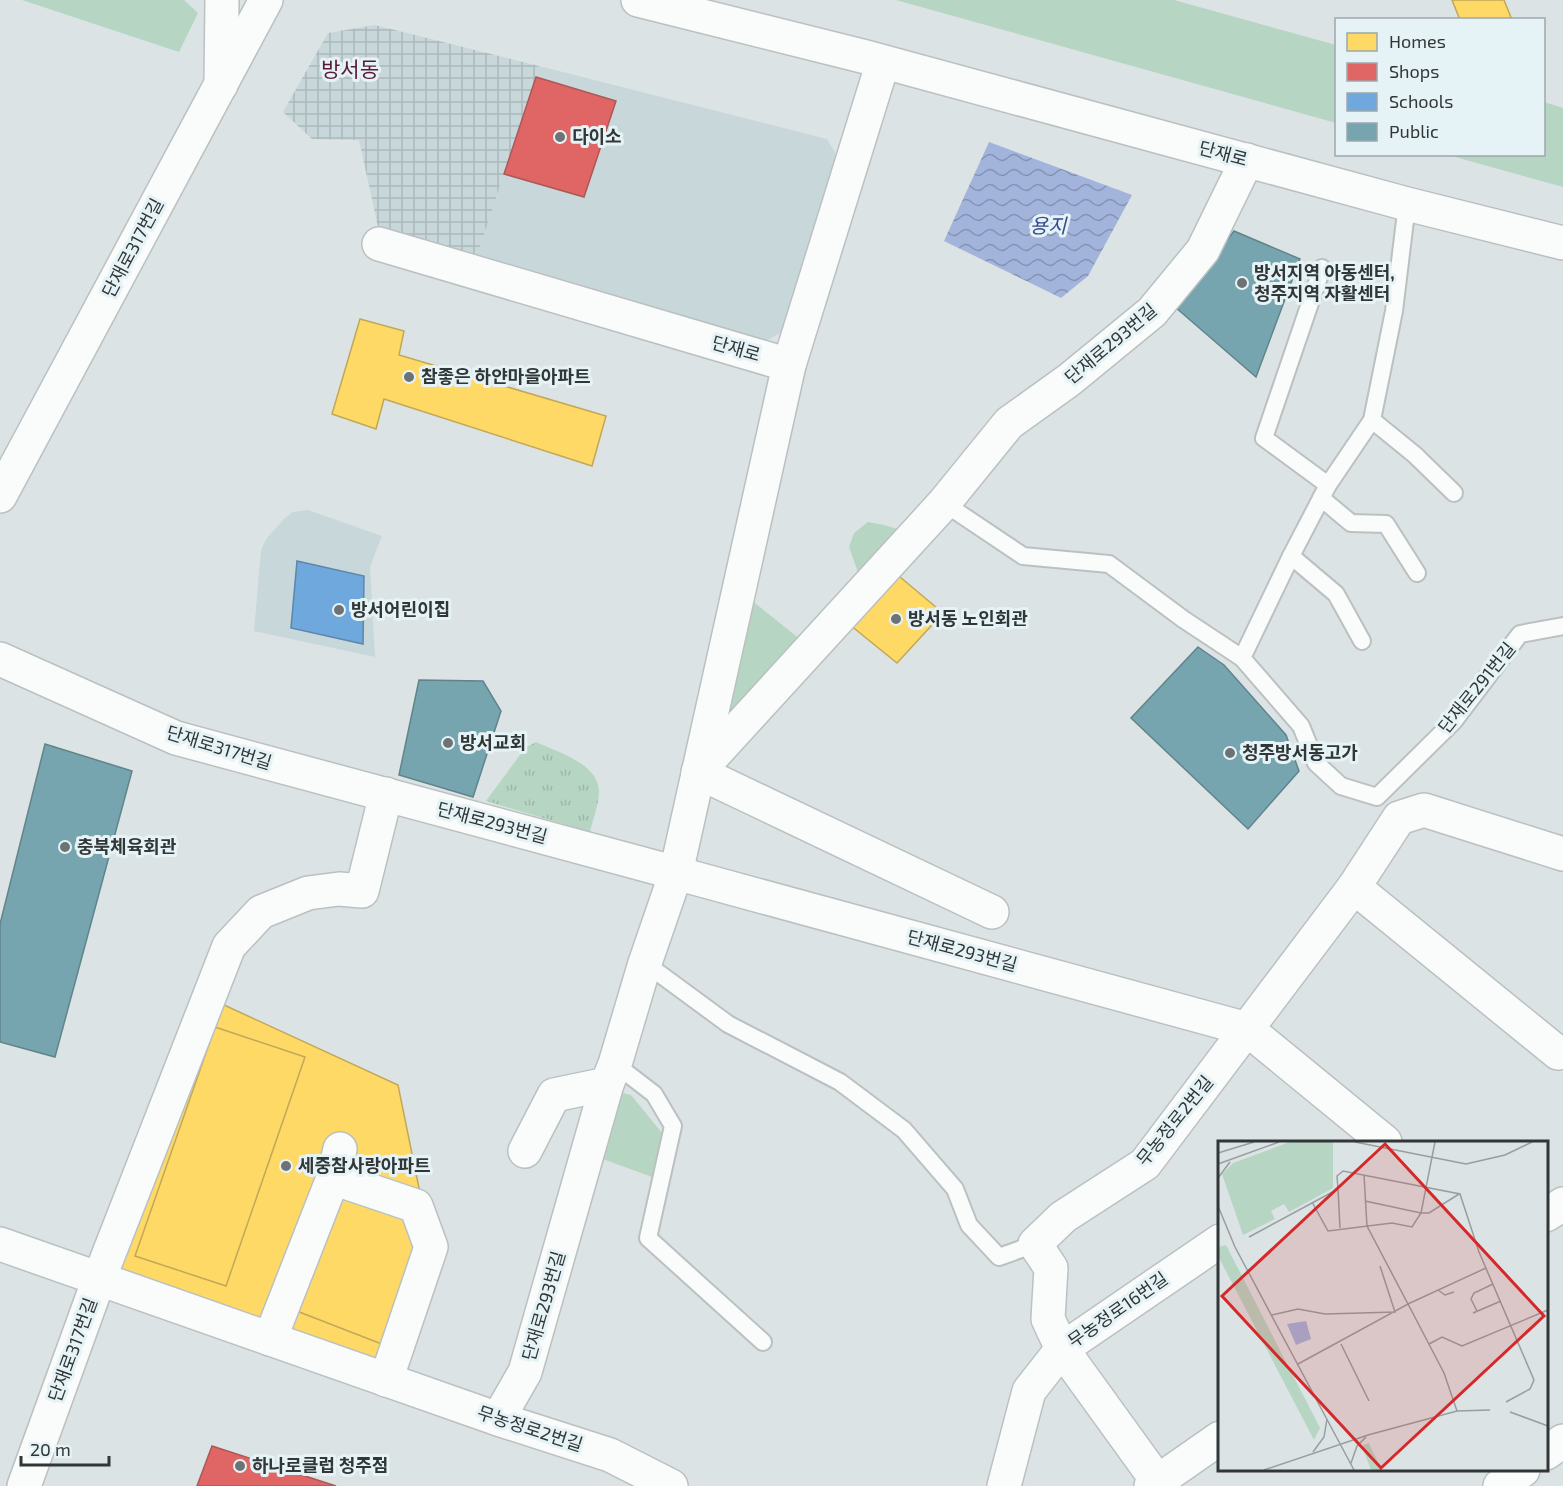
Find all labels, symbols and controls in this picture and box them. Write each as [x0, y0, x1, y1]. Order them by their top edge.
legend [1335, 18, 1545, 156]
text: Homes [1389, 30, 1446, 52]
district label: 방서동 [321, 56, 379, 81]
text: Shops [1389, 60, 1439, 82]
text: Schools [1389, 90, 1453, 112]
text: Public [1389, 120, 1439, 142]
place label: 다이소 [572, 125, 622, 147]
marker: 다이소 [553, 130, 567, 144]
street label: 단재로 [1196, 136, 1250, 170]
street label: 단재로317번길 [97, 194, 167, 301]
water label: 용지 [1030, 213, 1068, 237]
place label: 방서지역 아동센터, 청주지역 자활센터 [1254, 261, 1395, 304]
marker: 방서지역 아동센터, 청주지역 자활센터 [1235, 276, 1249, 290]
street label: 단재로293번길 [1060, 298, 1161, 388]
street label: 단재로 [709, 331, 763, 365]
place label: 참좋은 하얀마을아파트 [421, 365, 591, 387]
marker: 참좋은 하얀마을아파트 [402, 370, 416, 384]
place label: 방서어린이집 [351, 598, 450, 620]
marker: 방서어린이집 [332, 603, 346, 617]
place label: 방서동 노인회관 [908, 607, 1028, 629]
marker: 방서동 노인회관 [889, 612, 903, 626]
street label: 단재로291번길 [1433, 638, 1520, 737]
street label: 단재로317번길 [164, 721, 275, 774]
place label: 방서교회 [460, 731, 526, 753]
marker: 방서교회 [441, 736, 455, 750]
place label: 청주방서동고가 [1242, 741, 1358, 763]
marker: 청주방서동고가 [1223, 746, 1237, 760]
street label: 단재로293번길 [435, 797, 550, 847]
place label: 충북체육회관 [77, 835, 177, 857]
marker: 충북체육회관 [58, 840, 72, 854]
street label: 단재로293번길 [905, 925, 1020, 975]
street label: 무농정로2번길 [1131, 1071, 1217, 1170]
inset map [1218, 1141, 1548, 1471]
place label: 세중참사랑아파트 [298, 1154, 430, 1176]
marker: 세중참사랑아파트 [279, 1159, 293, 1173]
street label: 단재로293번길 [517, 1248, 569, 1363]
street label: 무농정로16번길 [1063, 1267, 1172, 1352]
street label: 단재로317번길 [43, 1295, 101, 1405]
street label: 무농정로2번길 [475, 1401, 586, 1455]
scale bar [21, 1429, 110, 1467]
text: 20 m [30, 1438, 71, 1460]
place label: 하나로클럽 청주점 [252, 1454, 388, 1476]
marker: 하나로클럽 청주점 [233, 1459, 247, 1473]

